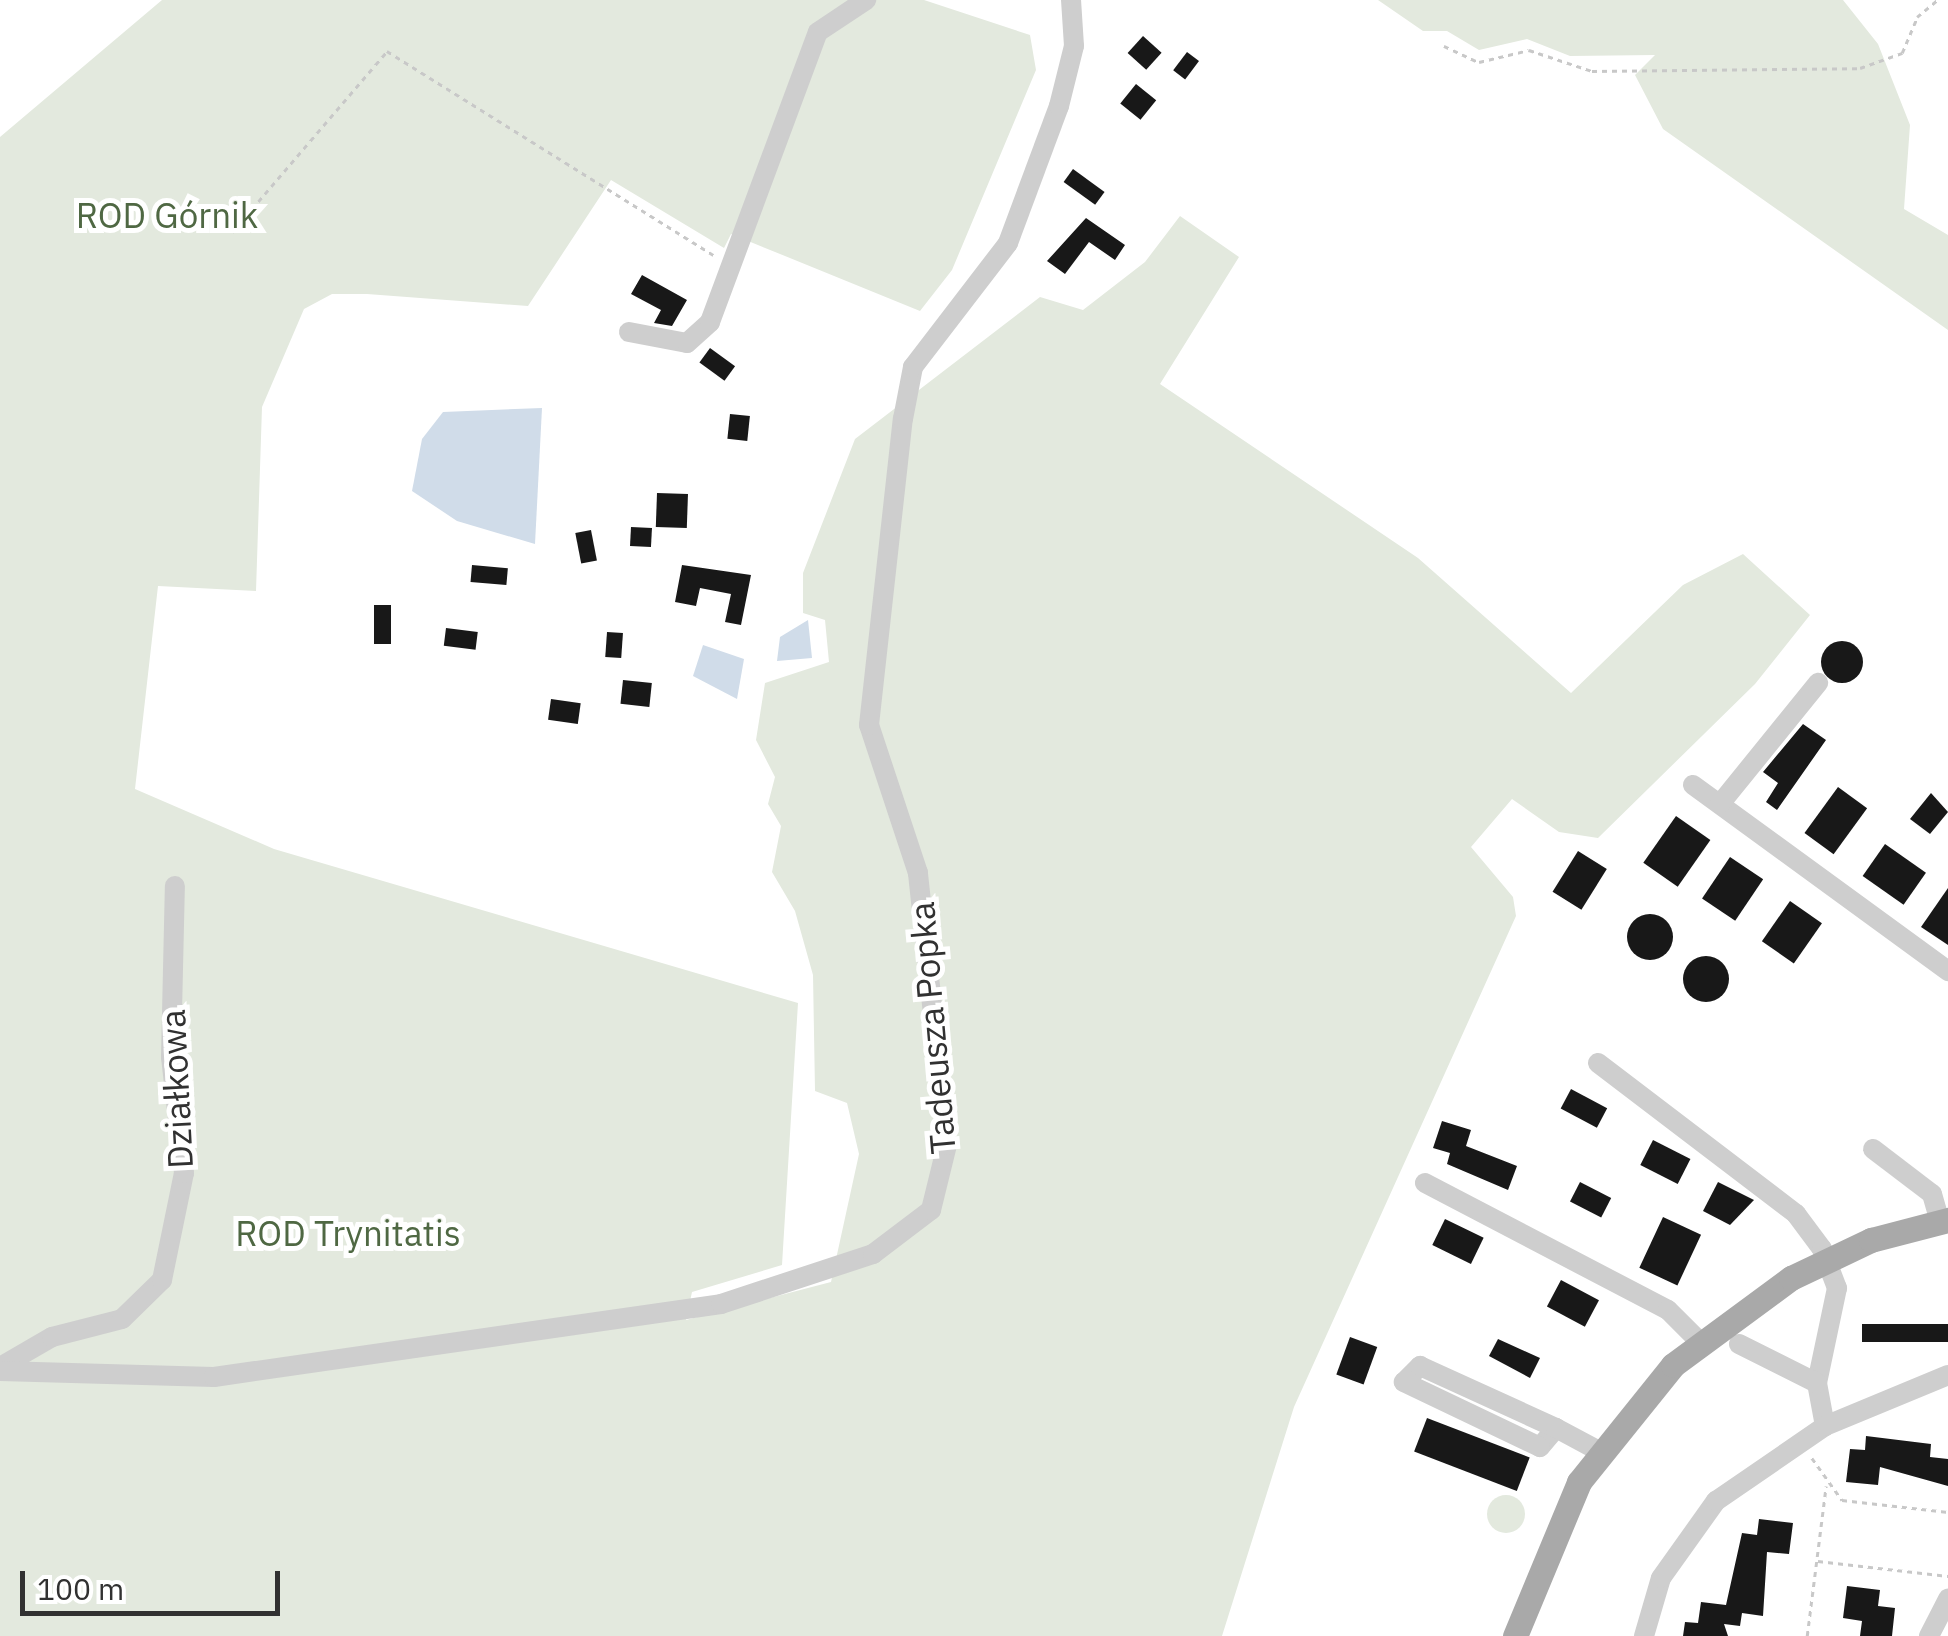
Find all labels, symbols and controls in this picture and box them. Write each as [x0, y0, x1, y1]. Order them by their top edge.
park label: ROD Górnik [76, 194, 258, 236]
street label: Tadeusza Popka [900, 900, 964, 1156]
street label: Działkowa [151, 1008, 201, 1170]
park label: ROD Trynitatis [235, 1212, 461, 1254]
scale bar [25, 1551, 285, 1613]
text: 100 m [37, 1569, 124, 1608]

